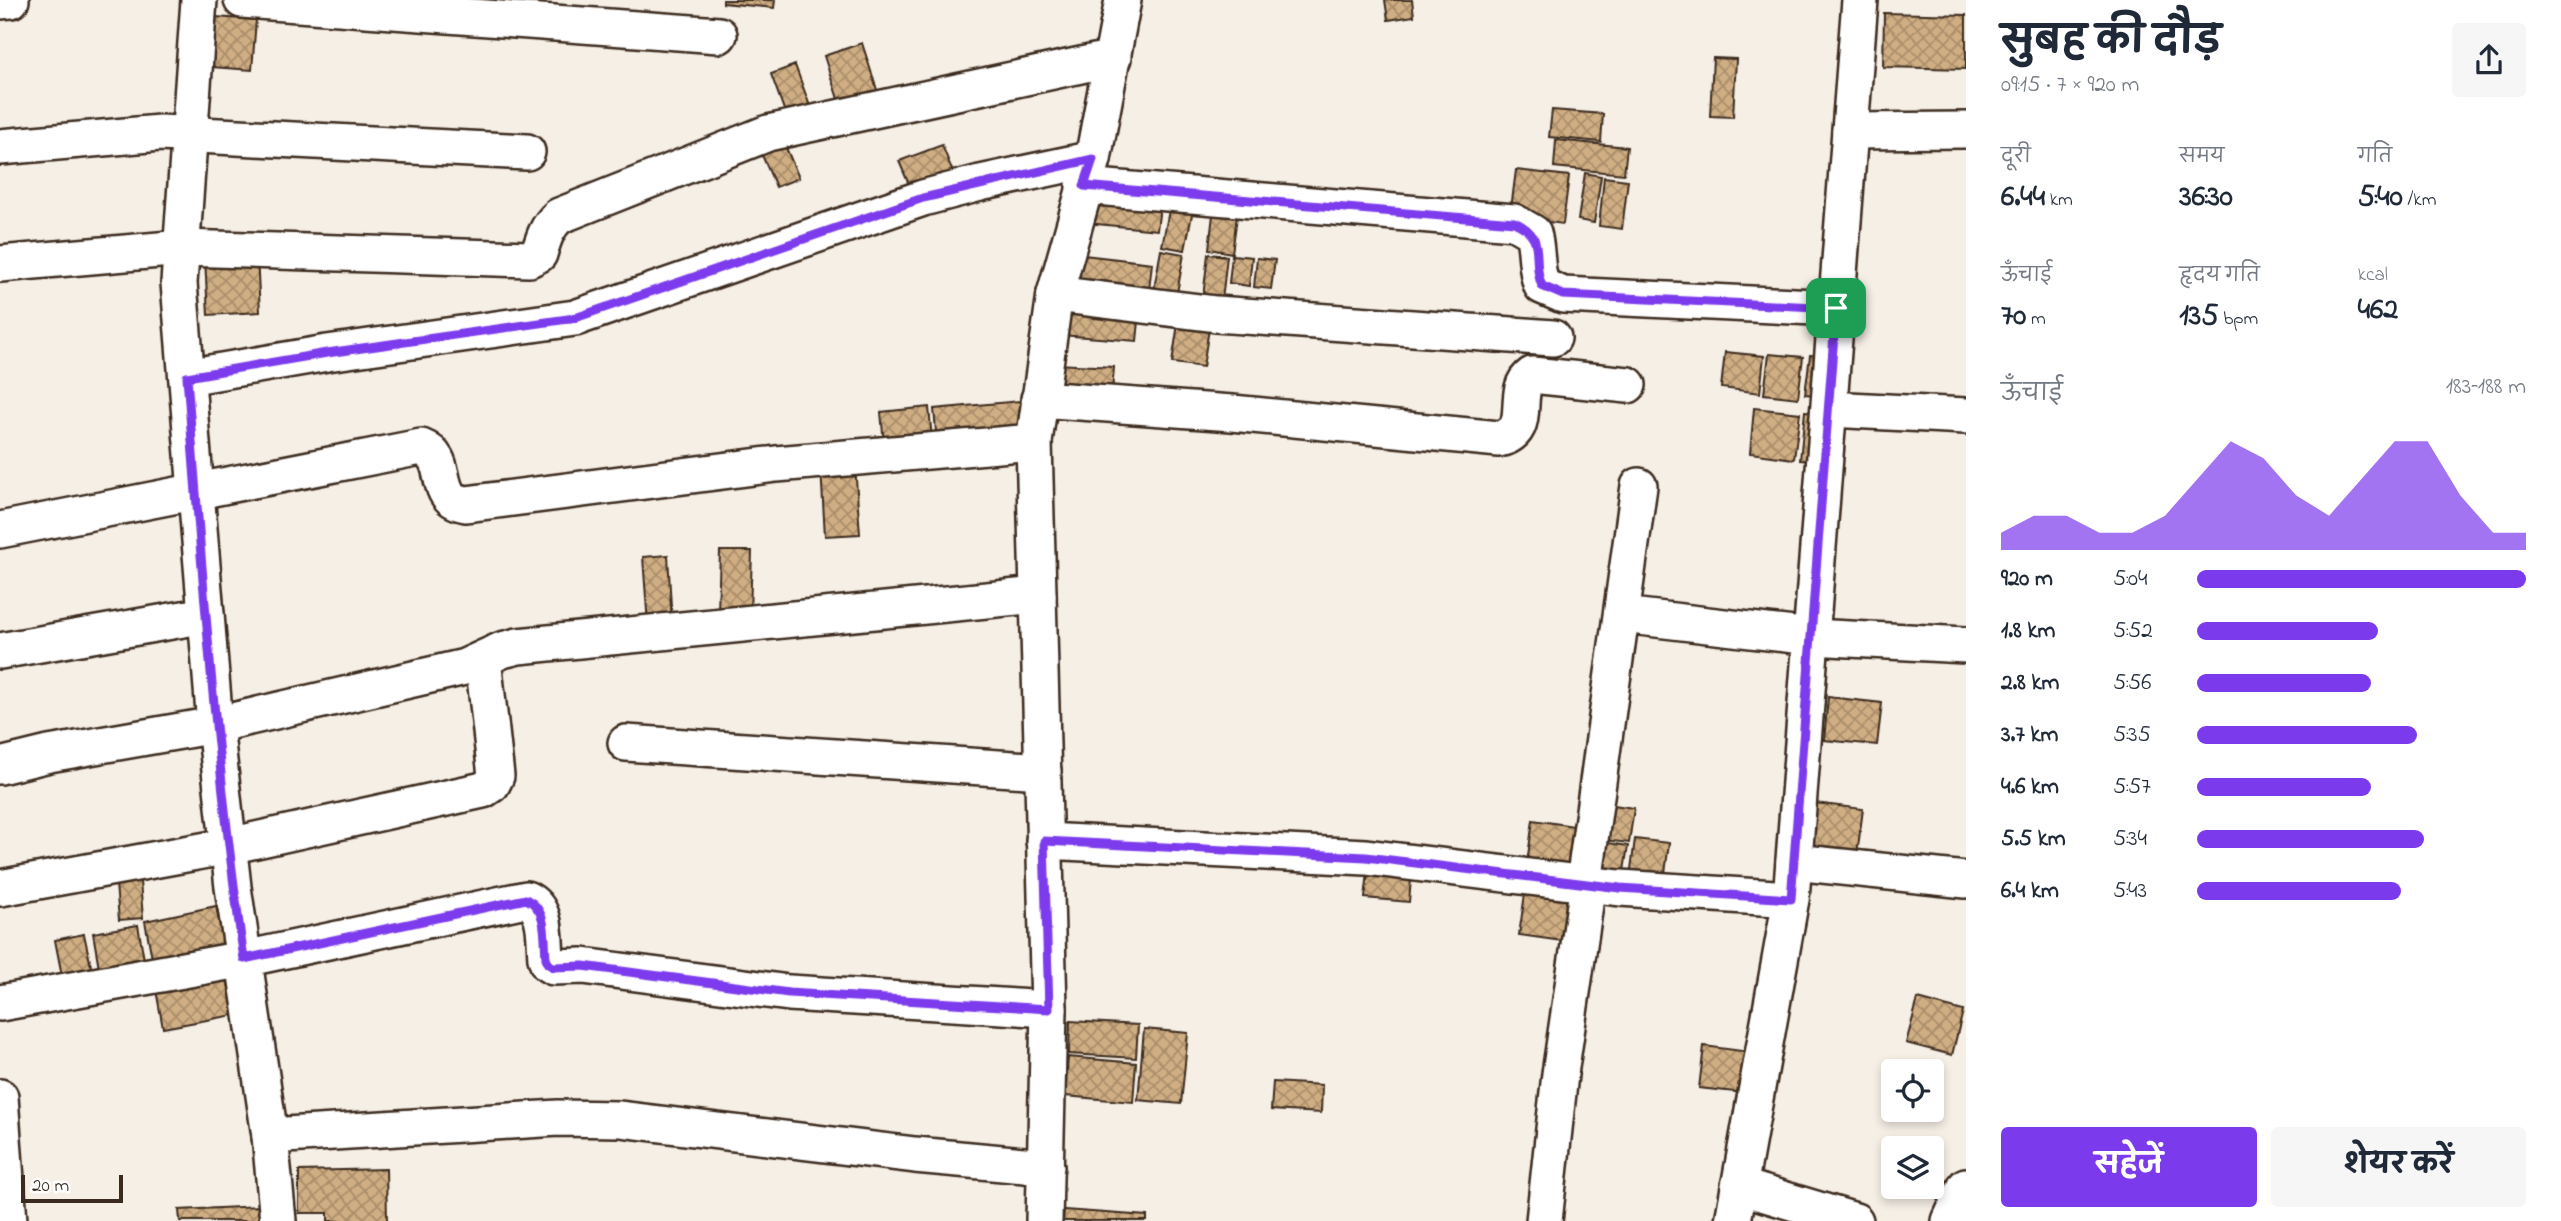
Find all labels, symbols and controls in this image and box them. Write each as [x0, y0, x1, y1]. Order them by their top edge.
text: सुबह की दौड़ [2001, 15, 2221, 71]
button: share [2452, 23, 2526, 97]
text: 09:15 · 7 × 920 m [2001, 69, 2139, 102]
text: दूरी [2001, 144, 2031, 171]
text: समय [2179, 144, 2225, 171]
text: गति [2358, 144, 2392, 171]
text: 6.44 [2001, 176, 2045, 220]
text: 36:30 [2179, 176, 2233, 220]
text: 5:40 [2358, 176, 2403, 220]
text: km [2045, 187, 2073, 214]
text: /km [2403, 187, 2436, 214]
text: kcal [2358, 262, 2388, 289]
text: ऊँचाई [2001, 263, 2052, 290]
text: हृदय गति [2179, 263, 2260, 290]
pin [1806, 278, 1866, 338]
icon: arrive [1817, 289, 1855, 327]
text: 462 [2358, 289, 2398, 333]
text: 70 [2001, 295, 2026, 339]
text: 135 [2179, 295, 2218, 339]
text: m [2026, 306, 2046, 333]
text: bpm [2218, 306, 2258, 333]
text: 183–188 m [2446, 371, 2526, 404]
text: ऊँचाई [2001, 378, 2063, 411]
text: 920 m [2001, 563, 2053, 596]
text: 5:04 [2113, 563, 2148, 596]
text: 1.8 km [2001, 615, 2055, 648]
text: 5:52 [2113, 615, 2153, 648]
text: 2.8 km [2001, 667, 2059, 700]
text: 5:56 [2113, 667, 2151, 700]
text: 3.7 km [2001, 719, 2058, 752]
text: 5:35 [2113, 719, 2151, 752]
text: 4.6 km [2001, 771, 2059, 804]
text: 5:57 [2113, 771, 2151, 804]
text: 5.5 km [2001, 823, 2066, 856]
text: 5:34 [2113, 823, 2147, 856]
text: 6.4 km [2001, 875, 2059, 908]
text: 5:43 [2113, 875, 2147, 908]
map controls [1881, 1059, 1944, 1199]
button: locate [1881, 1059, 1944, 1122]
button: सहेजें [2001, 1127, 2257, 1207]
button: शेयर करें [2271, 1127, 2526, 1207]
button: layers [1881, 1136, 1944, 1199]
scale bar [21, 1172, 122, 1204]
text: 20 m [32, 1173, 69, 1200]

